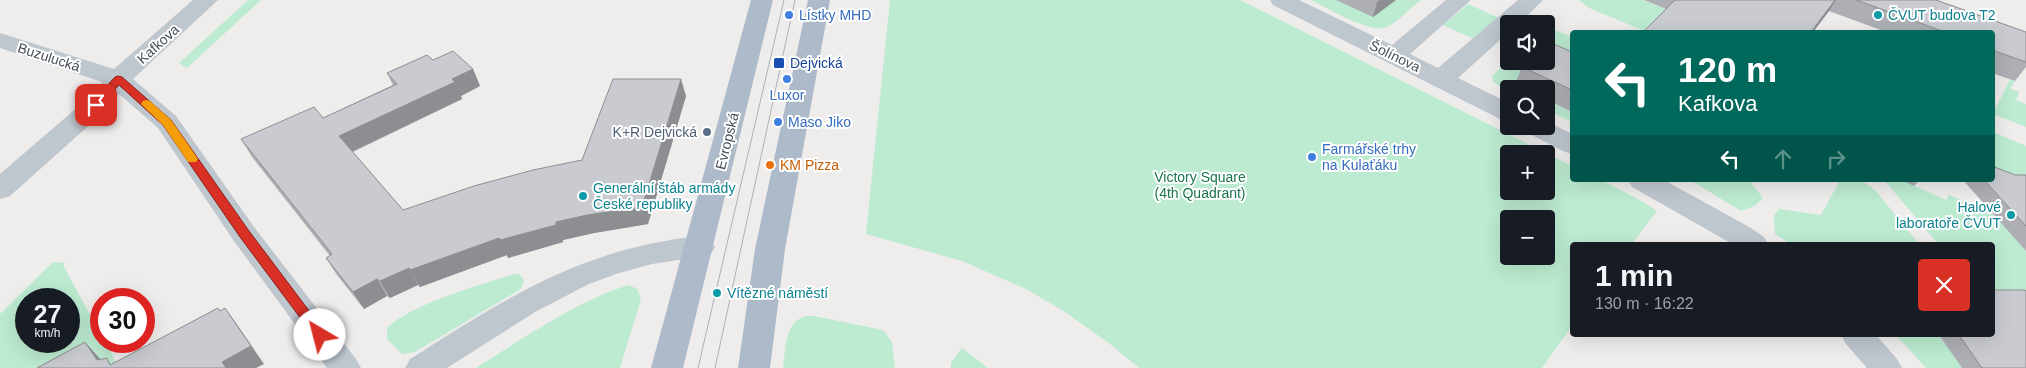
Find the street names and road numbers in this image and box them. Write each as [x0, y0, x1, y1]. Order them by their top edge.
street label: Kafkova [134, 21, 182, 67]
street label: Šolínova [1367, 37, 1423, 75]
street label: Buzulucká [16, 39, 82, 75]
street label: Evropská [712, 111, 742, 171]

